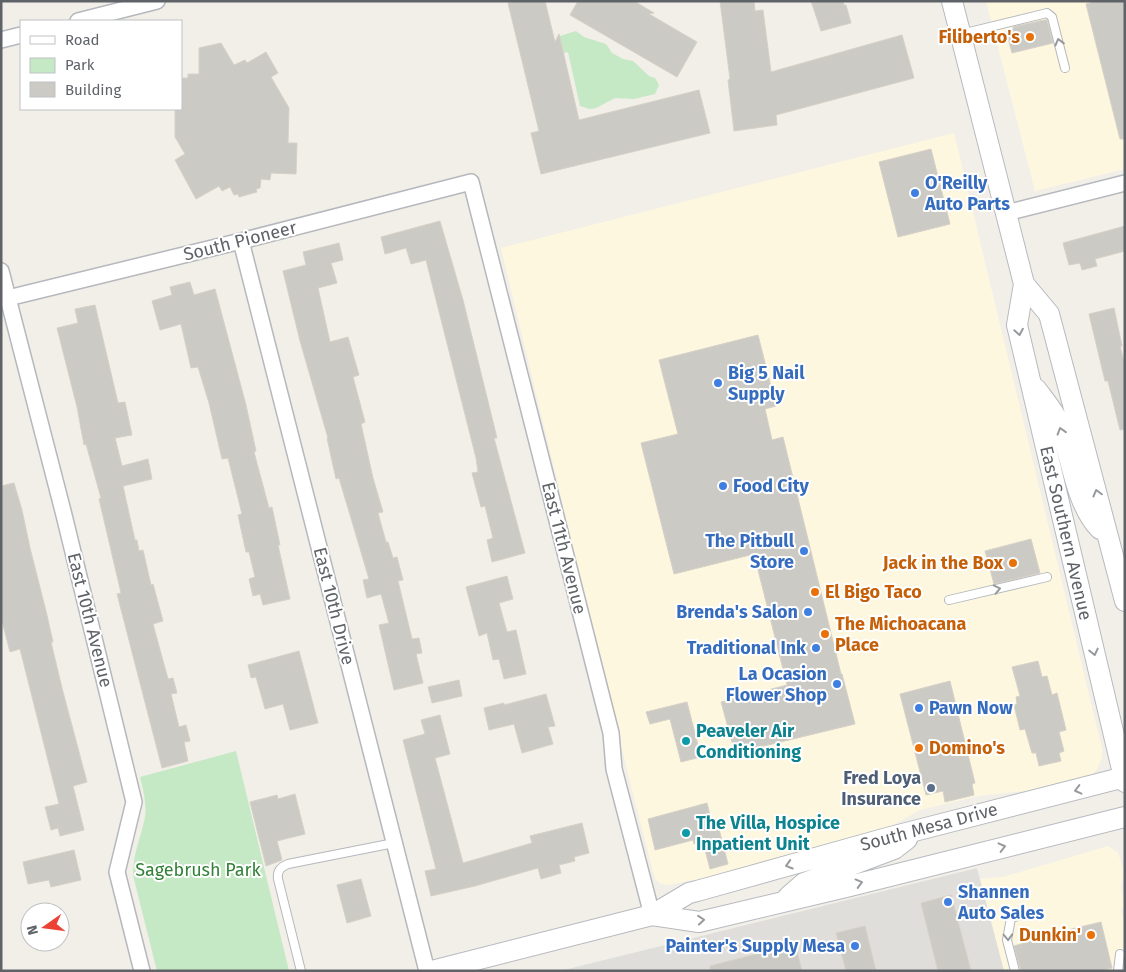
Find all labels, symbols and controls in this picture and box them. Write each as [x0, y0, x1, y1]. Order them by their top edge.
legend [20, 20, 182, 110]
place label: Filiberto's [939, 26, 1020, 48]
text: Road [65, 31, 100, 49]
marker: Filiberto's [1024, 31, 1036, 43]
one-way arrow [1054, 38, 1065, 47]
text: Park [65, 56, 95, 74]
text: Building [65, 81, 121, 99]
place label: O'Reilly Auto Parts [924, 172, 1010, 215]
marker: O'Reilly Auto Parts [909, 187, 921, 199]
street label: South Pioneer [181, 216, 299, 266]
one-way arrow [1014, 327, 1024, 336]
place label: Big 5 Nail Supply [728, 362, 805, 405]
marker: Big 5 Nail Supply [712, 377, 724, 389]
one-way arrow [1057, 427, 1067, 435]
street label: East Southern Avenue [1035, 444, 1097, 622]
place label: Food City [733, 475, 810, 497]
street label: East 11th Avenue [537, 480, 591, 616]
marker: Food City [717, 480, 729, 492]
one-way arrow [1092, 489, 1103, 498]
place label: The Pitbull Store [705, 530, 795, 573]
street label: East 10th Drive [309, 545, 359, 667]
marker: The Pitbull Store [798, 545, 810, 557]
street label: East 10th Avenue [63, 550, 117, 690]
place label: Jack in the Box [882, 552, 1004, 574]
marker: Jack in the Box [1007, 557, 1019, 569]
place label: El Bigo Taco [825, 581, 922, 603]
one-way arrow [992, 584, 1001, 595]
marker: El Bigo Taco [809, 586, 821, 598]
place label: Brenda's Salon [676, 601, 798, 623]
marker: Brenda's Salon [802, 606, 814, 618]
place label: The Michoacana Place [835, 613, 966, 656]
marker: The Michoacana Place [819, 628, 831, 640]
place label: Traditional Ink [687, 637, 807, 659]
marker: Traditional Ink [810, 642, 822, 654]
one-way arrow [1088, 647, 1099, 656]
place label: La Ocasion Flower Shop [726, 663, 827, 706]
marker: La Ocasion Flower Shop [831, 678, 843, 690]
place label: Pawn Now [929, 697, 1013, 719]
marker: Pawn Now [913, 702, 925, 714]
place label: Peaveler Air Conditioning [696, 720, 801, 763]
marker: Peaveler Air Conditioning [680, 735, 692, 747]
place label: Domino's [929, 737, 1005, 759]
marker: Domino's [913, 742, 925, 754]
place label: Fred Loya Insurance [841, 767, 921, 810]
marker: Fred Loya Insurance [925, 782, 937, 794]
one-way arrow [1074, 784, 1082, 794]
street label: South Mesa Drive [858, 798, 1000, 856]
place label: The Villa, Hospice Inpatient Unit [696, 812, 840, 855]
marker: The Villa, Hospice Inpatient Unit [680, 827, 692, 839]
one-way arrow [998, 842, 1007, 853]
park label: Sagebrush Park [135, 859, 262, 881]
one-way arrow [785, 859, 794, 870]
one-way arrow [854, 879, 862, 889]
place label: Shannen Auto Sales [957, 881, 1044, 924]
marker: Shannen Auto Sales [942, 896, 954, 908]
north arrow [20, 902, 70, 952]
one-way arrow [697, 915, 705, 926]
text: N [23, 923, 42, 937]
place label: Dunkin' [1019, 924, 1081, 946]
marker: Dunkin' [1085, 929, 1097, 941]
one-way arrow [1003, 934, 1014, 942]
place label: Painter's Supply Mesa [666, 935, 845, 957]
marker: Painter's Supply Mesa [849, 940, 861, 952]

